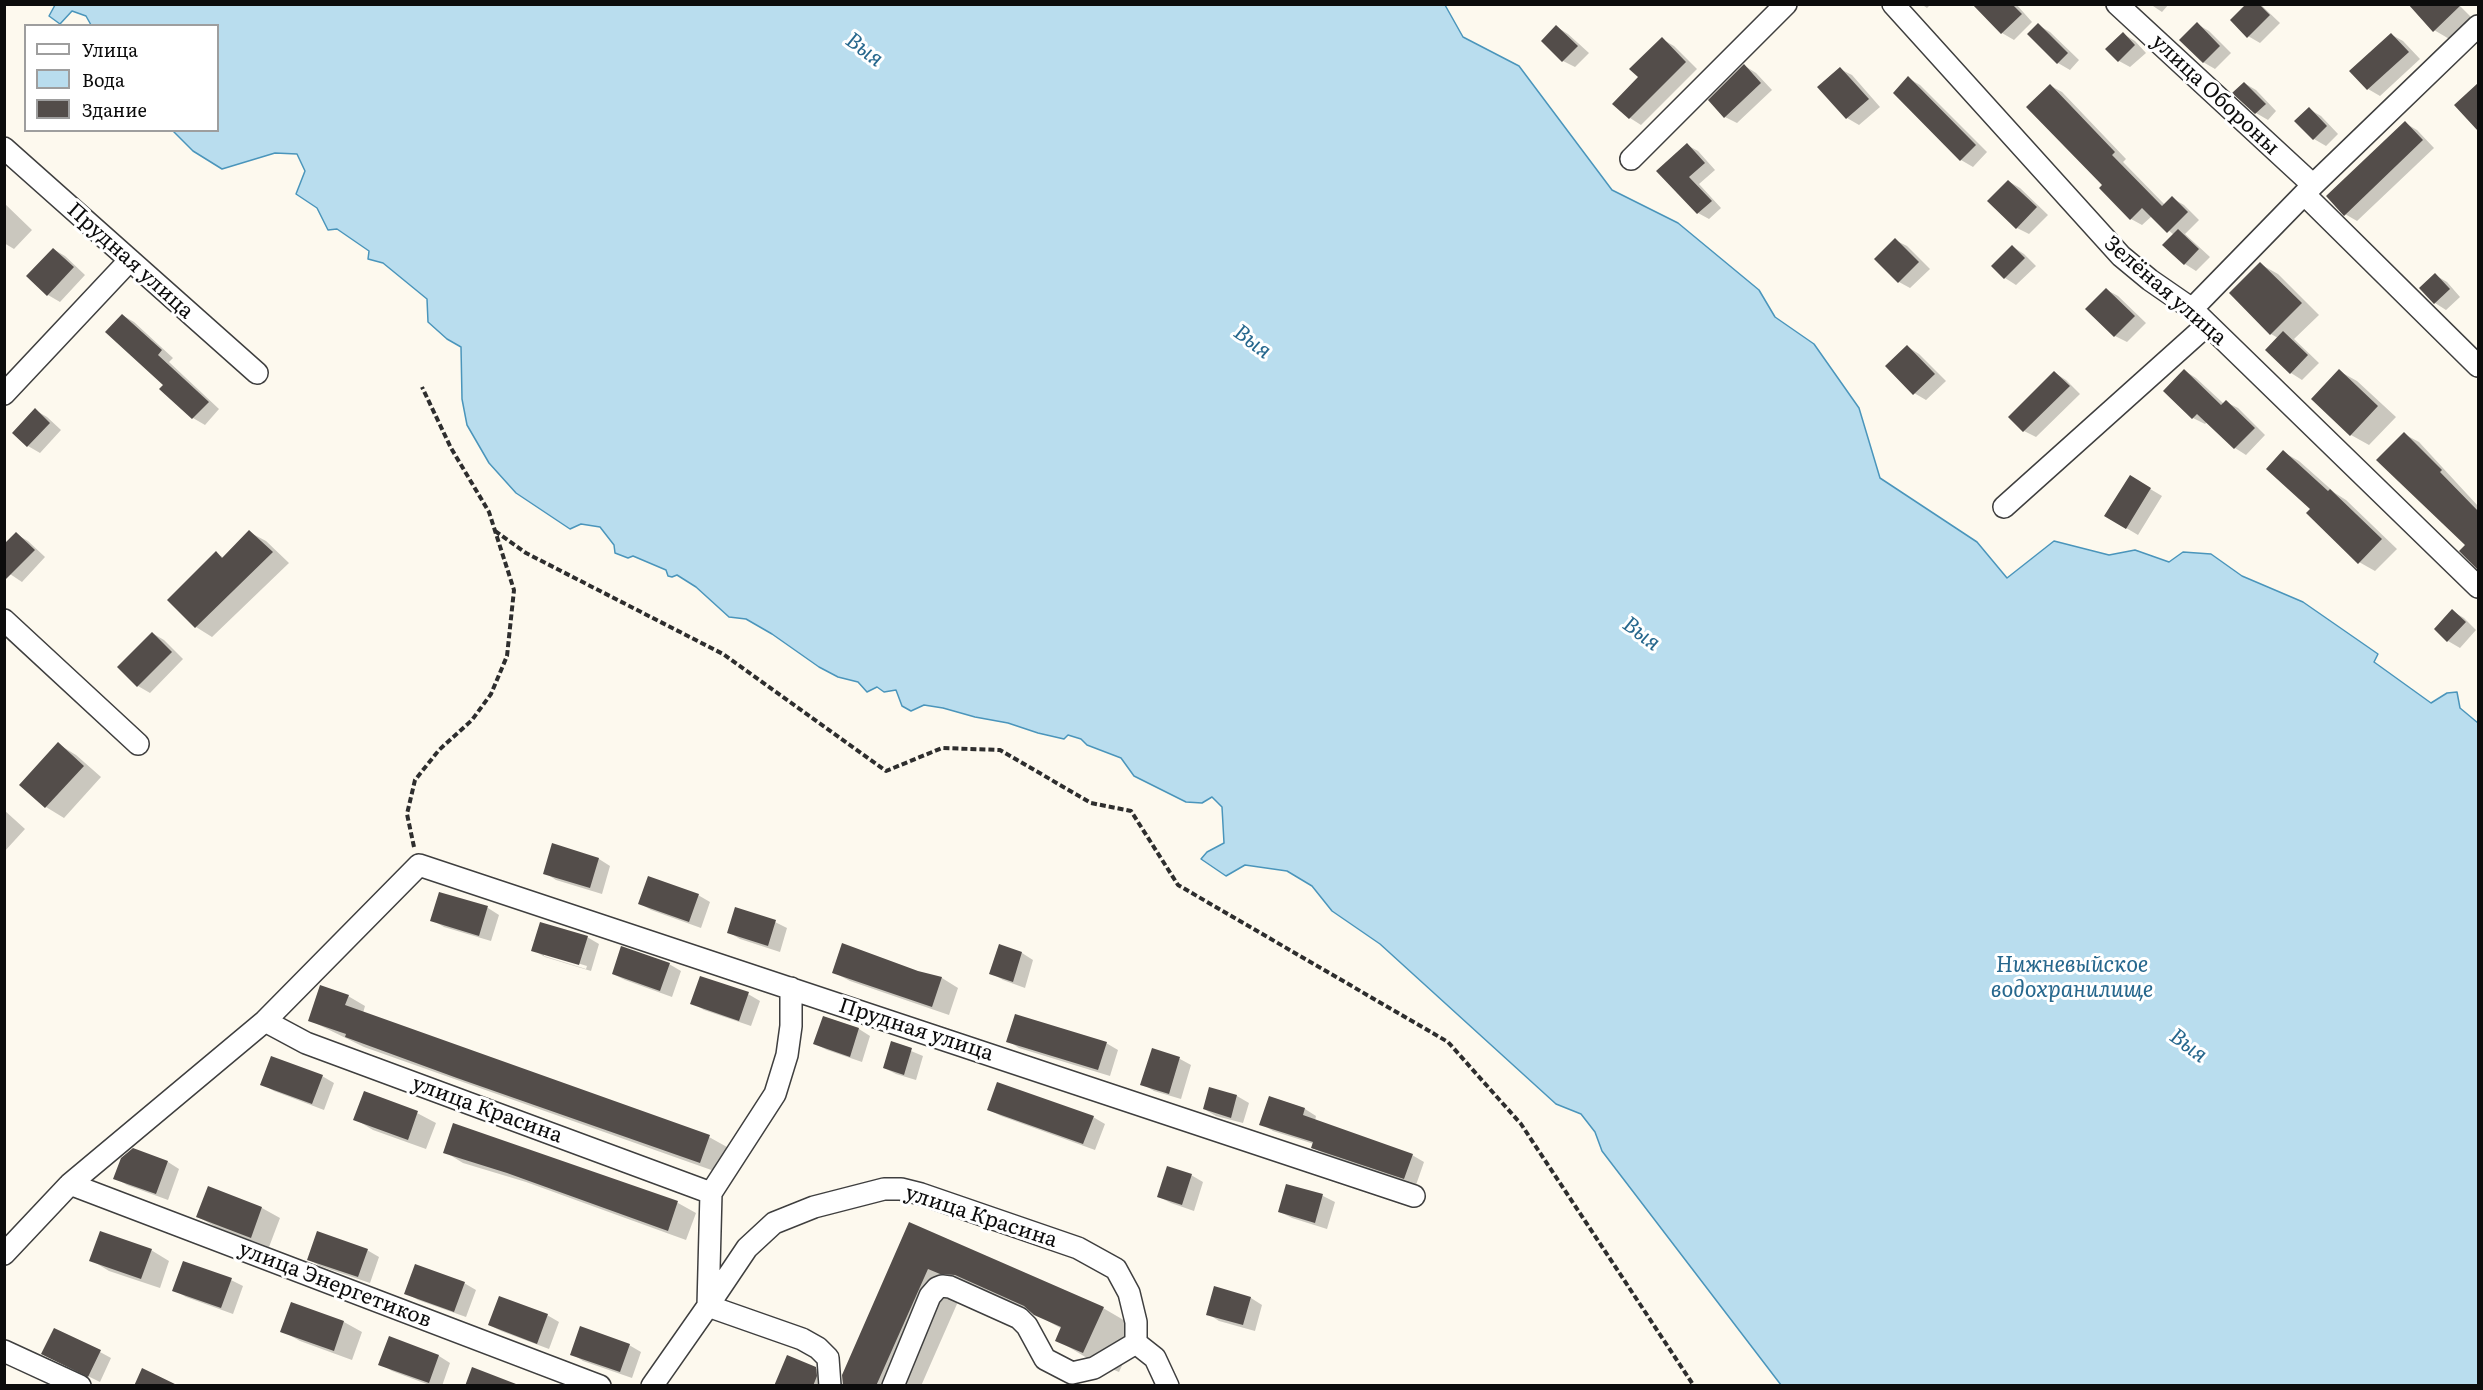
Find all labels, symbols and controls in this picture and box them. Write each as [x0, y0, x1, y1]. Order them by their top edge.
legend [24, 24, 219, 132]
water label: Выя [840, 27, 888, 73]
street label: улица Обороны [2146, 29, 2284, 161]
text: Улица [82, 36, 138, 63]
text: Вода [82, 66, 125, 93]
text: Здание [82, 96, 147, 123]
street label: Прудная улица [62, 198, 198, 324]
street label: Зелёная улица [2099, 231, 2231, 351]
water label: Выя [1228, 319, 1276, 365]
water label: Выя [1617, 611, 1665, 657]
water label: Нижневыйское водохранилище [1991, 953, 2153, 1004]
street label: Прудная улица [835, 993, 997, 1067]
water label: Выя [2164, 1023, 2212, 1069]
street label: улица Красина [408, 1071, 566, 1149]
street label: улица Красина [902, 1181, 1060, 1253]
street label: улица Энергетиков [235, 1237, 435, 1333]

